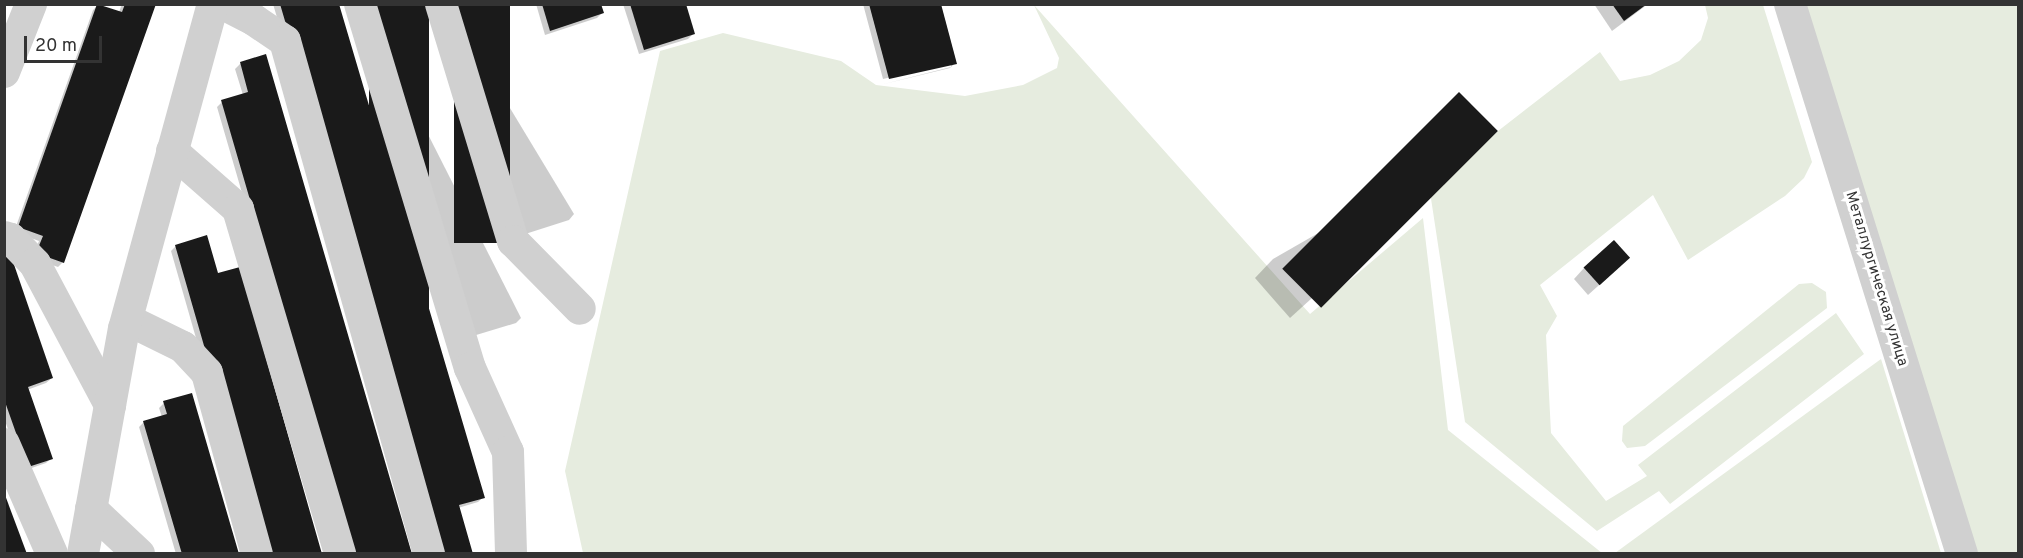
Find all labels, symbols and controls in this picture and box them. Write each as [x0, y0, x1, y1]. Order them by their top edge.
scale bar [27, 24, 105, 62]
text: 20 m [35, 35, 77, 58]
street label: Металлургическая улица [1841, 190, 1911, 368]

